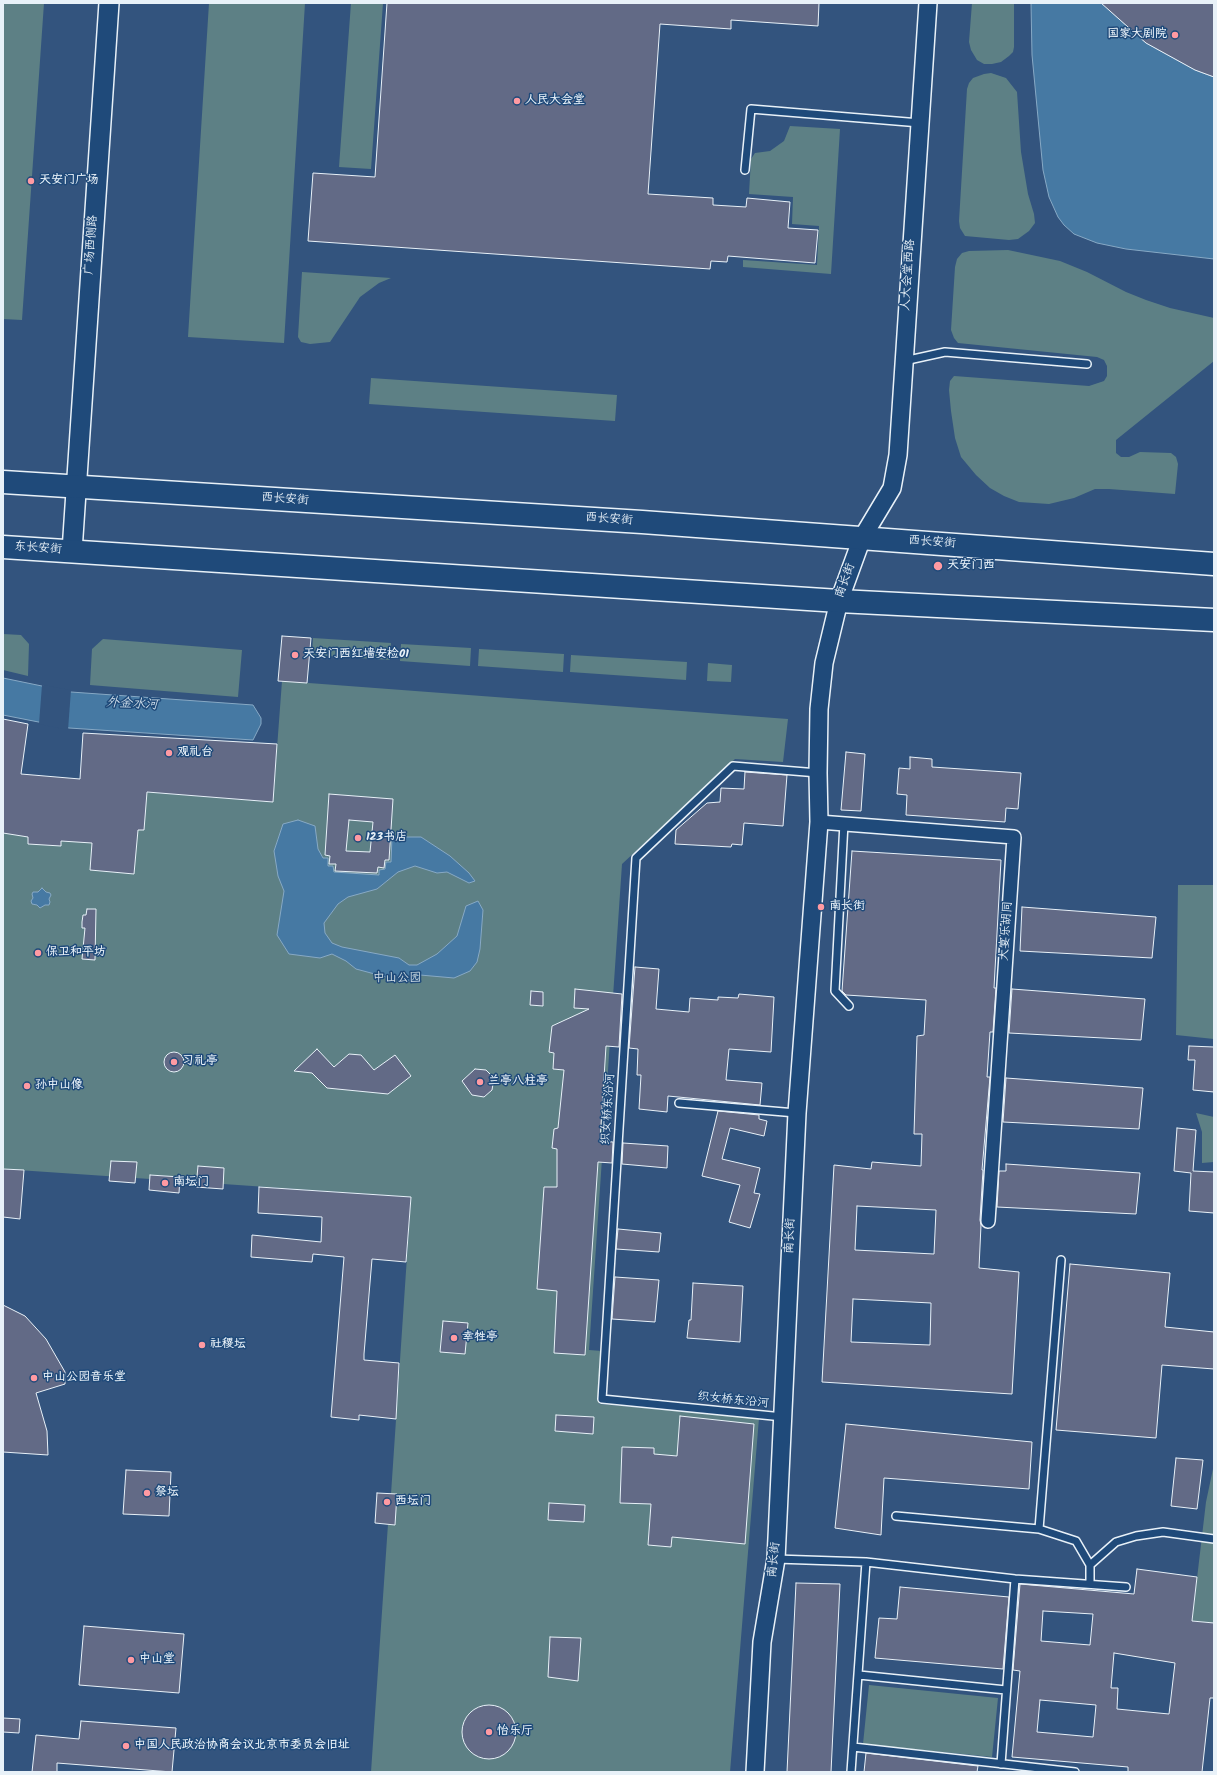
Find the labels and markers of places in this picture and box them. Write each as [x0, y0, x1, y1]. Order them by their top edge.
place label: 国家大剧院 [1107, 28, 1167, 42]
marker: 国家大剧院 [1170, 30, 1180, 40]
place label: 人民大会堂 [525, 94, 585, 108]
marker: 人民大会堂 [512, 96, 522, 106]
place label: 天安门广场 [39, 174, 99, 188]
marker: 天安门广场 [26, 176, 36, 186]
place label: 天安门西 [947, 559, 995, 573]
marker: 天安门西 [932, 560, 944, 572]
place label: 天安门西红墙安检01 [303, 648, 409, 662]
marker: 天安门西红墙安检01 [290, 650, 300, 660]
place label: 观礼台 [177, 746, 213, 760]
marker: 观礼台 [164, 748, 174, 758]
place label: 123书店 [366, 831, 407, 845]
marker: 123书店 [353, 833, 363, 843]
place label: 南长街 [829, 900, 865, 914]
marker: 南长街 [816, 902, 826, 912]
place label: 保卫和平坊 [46, 946, 106, 960]
marker: 保卫和平坊 [33, 948, 43, 958]
place label: 习礼亭 [182, 1055, 218, 1069]
marker: 习礼亭 [169, 1057, 179, 1067]
place label: 兰亭八柱亭 [488, 1075, 548, 1089]
marker: 兰亭八柱亭 [475, 1077, 485, 1087]
place label: 孙中山像 [35, 1079, 83, 1093]
marker: 孙中山像 [22, 1081, 32, 1091]
place label: 南坛门 [173, 1176, 209, 1190]
marker: 南坛门 [160, 1178, 170, 1188]
place label: 幸牲亭 [462, 1331, 498, 1345]
marker: 幸牲亭 [449, 1333, 459, 1343]
place label: 社稷坛 [210, 1338, 246, 1352]
marker: 社稷坛 [197, 1340, 207, 1350]
place label: 中山公园音乐堂 [42, 1371, 126, 1385]
marker: 中山公园音乐堂 [29, 1373, 39, 1383]
place label: 祭坛 [155, 1486, 179, 1500]
marker: 祭坛 [142, 1488, 152, 1498]
place label: 西坛门 [395, 1495, 431, 1509]
marker: 西坛门 [382, 1497, 392, 1507]
place label: 中山堂 [139, 1653, 175, 1667]
marker: 中山堂 [126, 1655, 136, 1665]
place label: 怡乐厅 [497, 1725, 533, 1739]
marker: 怡乐厅 [484, 1727, 494, 1737]
place label: 中国人民政治协商会议北京市委员会旧址 [134, 1739, 350, 1753]
marker: 中国人民政治协商会议北京市委员会旧址 [121, 1741, 131, 1751]

